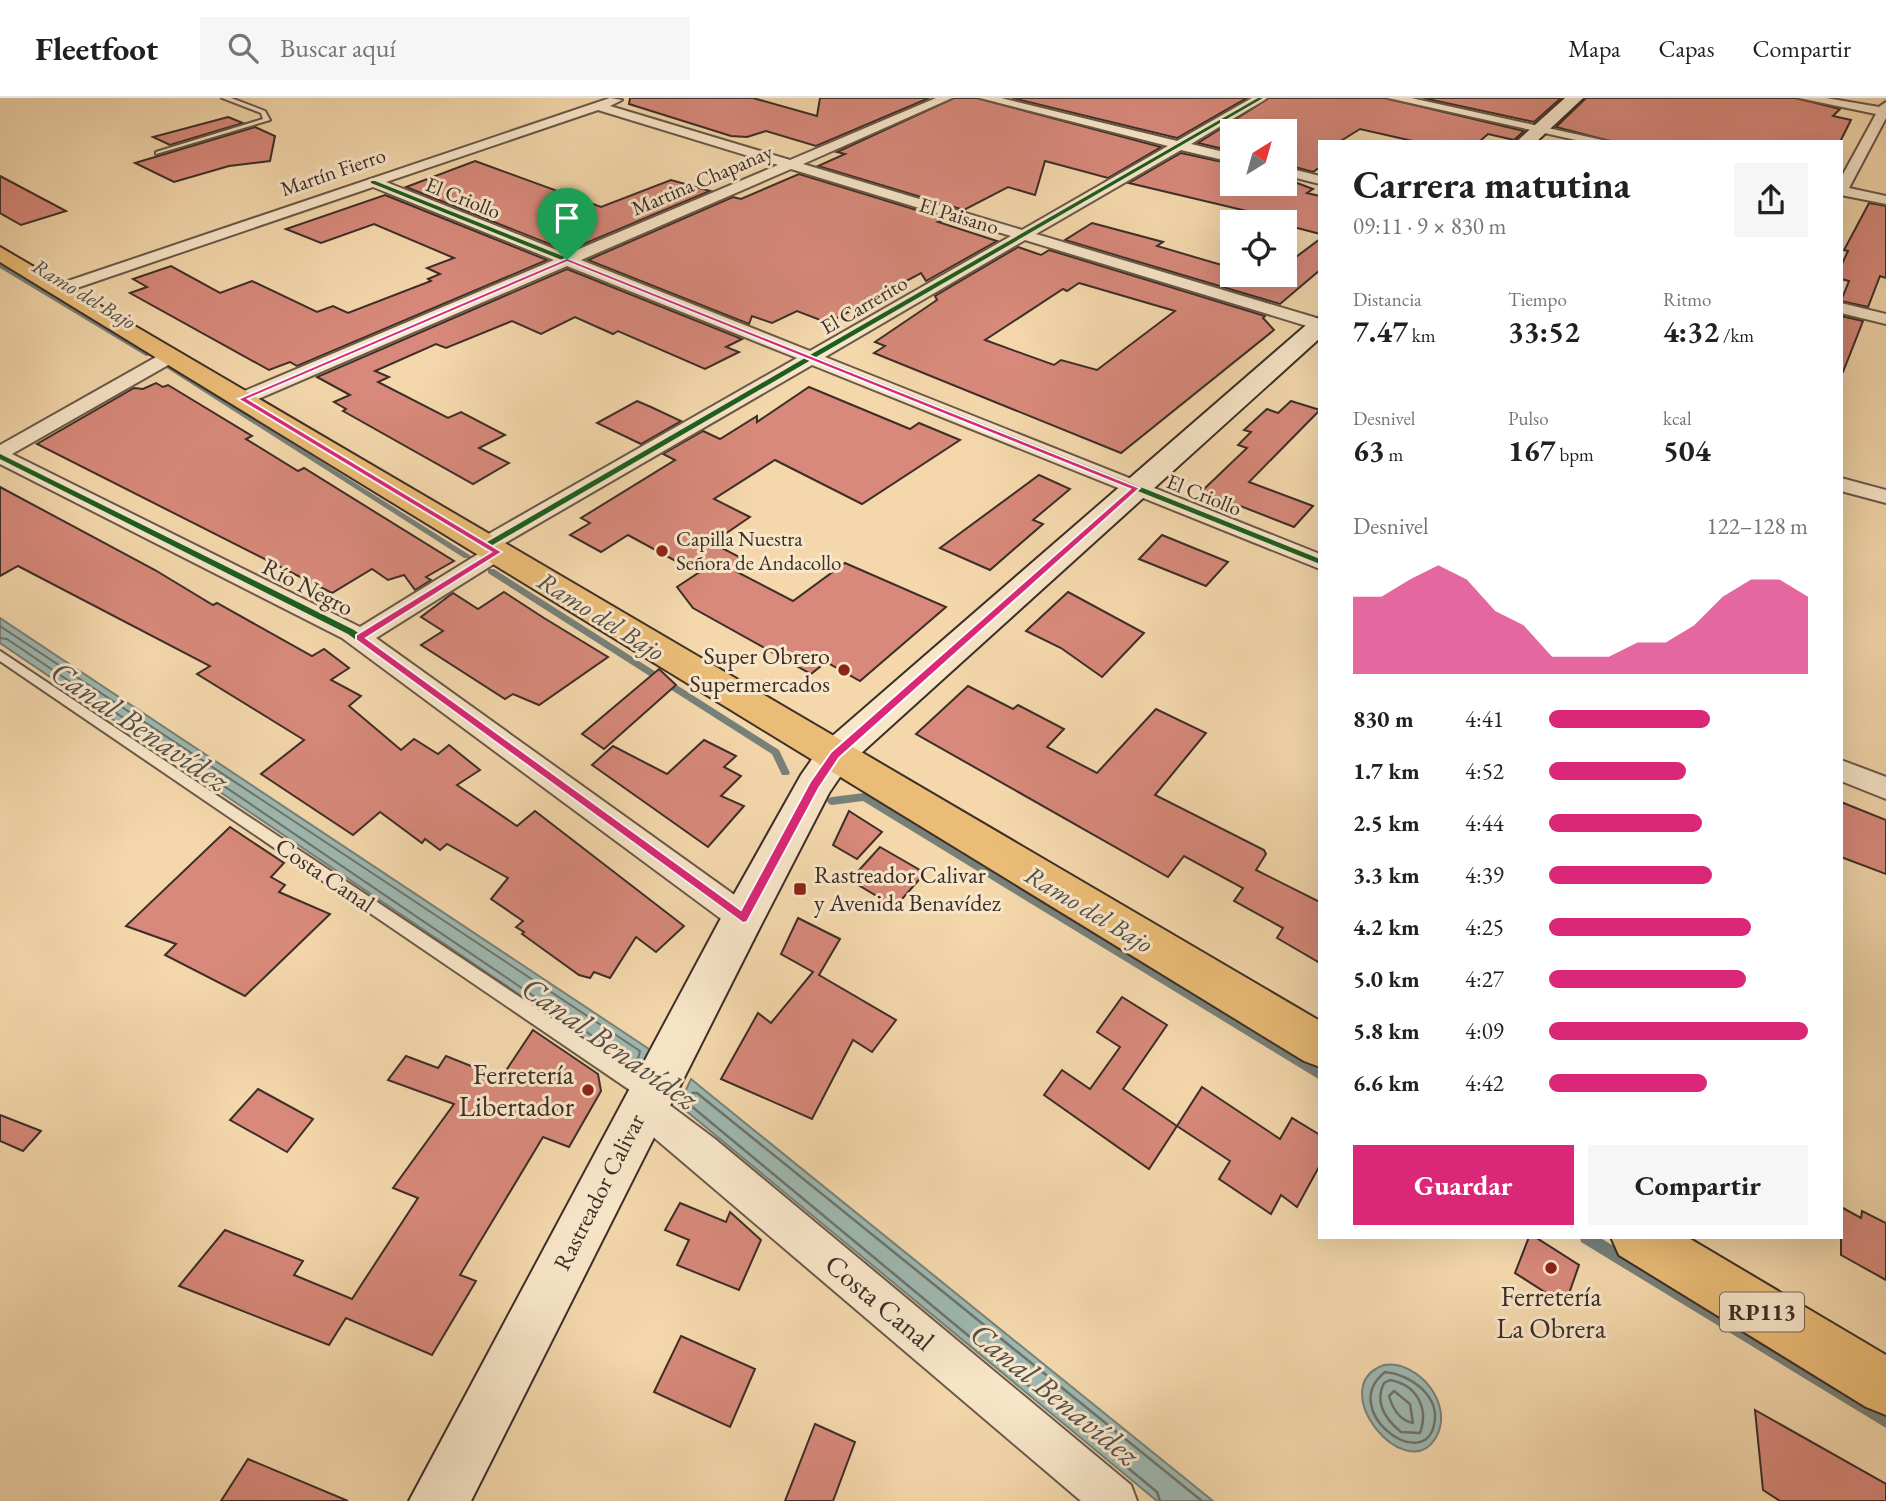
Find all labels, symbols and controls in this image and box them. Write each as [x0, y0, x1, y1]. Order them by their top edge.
search box [200, 17, 690, 80]
text: Fleetfoot [35, 27, 158, 70]
icon: search [224, 29, 262, 67]
text: Buscar aquí [280, 31, 396, 65]
text: Mapa [1568, 33, 1620, 64]
text: Capas [1658, 33, 1714, 64]
text: Compartir [1752, 33, 1851, 64]
north arrow [1220, 119, 1297, 196]
map controls [1220, 119, 1297, 287]
street label: Martina Chapanay [627, 137, 777, 221]
street label: Martín Fierro [277, 141, 389, 202]
text: Carrera matutina [1353, 160, 1630, 209]
button: share [1734, 163, 1808, 237]
street label: El Criollo [422, 170, 505, 225]
pin [537, 188, 597, 260]
street label: El Paisano [916, 191, 1002, 240]
icon: arrive [548, 199, 586, 237]
button: locate [1220, 210, 1297, 287]
text: 09:11 · 9 × 830 m [1353, 211, 1506, 241]
water label: Ramo del Bajo [28, 252, 141, 335]
street label: El Carrerito [816, 269, 912, 340]
text: Distancia [1353, 287, 1422, 312]
text: Tiempo [1508, 287, 1567, 312]
text: Ritmo [1663, 287, 1711, 312]
text: 7.47 [1353, 312, 1408, 351]
text: 33:52 [1508, 312, 1580, 351]
text: 4:32 [1663, 312, 1719, 351]
text: km [1408, 323, 1436, 348]
text: /km [1719, 323, 1754, 348]
text: Desnivel [1353, 406, 1415, 431]
text: Pulso [1508, 406, 1549, 431]
text: kcal [1663, 406, 1692, 431]
text: 63 [1353, 431, 1385, 470]
text: 167 [1508, 431, 1556, 470]
text: 504 [1663, 431, 1711, 470]
text: m [1385, 442, 1403, 467]
text: bpm [1556, 442, 1594, 467]
street label: El Criollo [1163, 467, 1246, 522]
text: Desnivel [1353, 511, 1429, 541]
text: 122–128 m [1707, 511, 1808, 541]
place label: Capilla Nuestra Señora de Andacollo [676, 525, 841, 576]
marker: Capilla Nuestra Señora de Andacollo [654, 543, 670, 559]
street label: Río Negro [257, 550, 359, 623]
water label: Ramo del Bajo [531, 564, 671, 669]
place label: Super Obrero Supermercados [690, 640, 830, 699]
water label: Canal Benavídez [42, 651, 238, 802]
marker: Super Obrero Supermercados [836, 662, 852, 678]
text: 830 m [1353, 704, 1414, 734]
text: 4:41 [1465, 704, 1504, 734]
text: 1.7 km [1353, 756, 1420, 786]
text: 4:52 [1465, 756, 1504, 786]
text: 2.5 km [1353, 808, 1420, 838]
text: 4:44 [1465, 808, 1504, 838]
street label: Costa Canal [270, 830, 381, 919]
water label: Ramo del Bajo [1019, 857, 1159, 961]
place label: Rastreador Calivar y Avenida Benavídez [814, 859, 1001, 918]
text: 3.3 km [1353, 860, 1420, 890]
text: 4:39 [1465, 860, 1504, 890]
marker: Rastreador Calivar y Avenida Benavídez [792, 881, 808, 897]
text: 4.2 km [1353, 912, 1420, 942]
text: 4:25 [1465, 912, 1504, 942]
text: 5.0 km [1353, 964, 1420, 994]
text: 4:27 [1465, 964, 1504, 994]
water label: Canal Benavídez [513, 966, 708, 1120]
text: 5.8 km [1353, 1016, 1420, 1046]
text: 4:09 [1465, 1016, 1504, 1046]
place label: Ferretería Libertador [459, 1056, 575, 1124]
text: 6.6 km [1353, 1068, 1420, 1098]
text: 4:42 [1465, 1068, 1504, 1098]
marker: Ferretería Libertador [580, 1082, 596, 1098]
street label: Rastreador Calivar [546, 1108, 651, 1275]
button: Guardar [1353, 1145, 1574, 1225]
button: Compartir [1588, 1145, 1808, 1225]
street label: Costa Canal [818, 1246, 942, 1358]
marker: Ferretería La Obrera [1543, 1260, 1559, 1276]
place label: Ferretería La Obrera [1496, 1278, 1607, 1346]
road number: RP113 [1720, 1292, 1804, 1331]
water label: Canal Benavídez [961, 1313, 1149, 1476]

